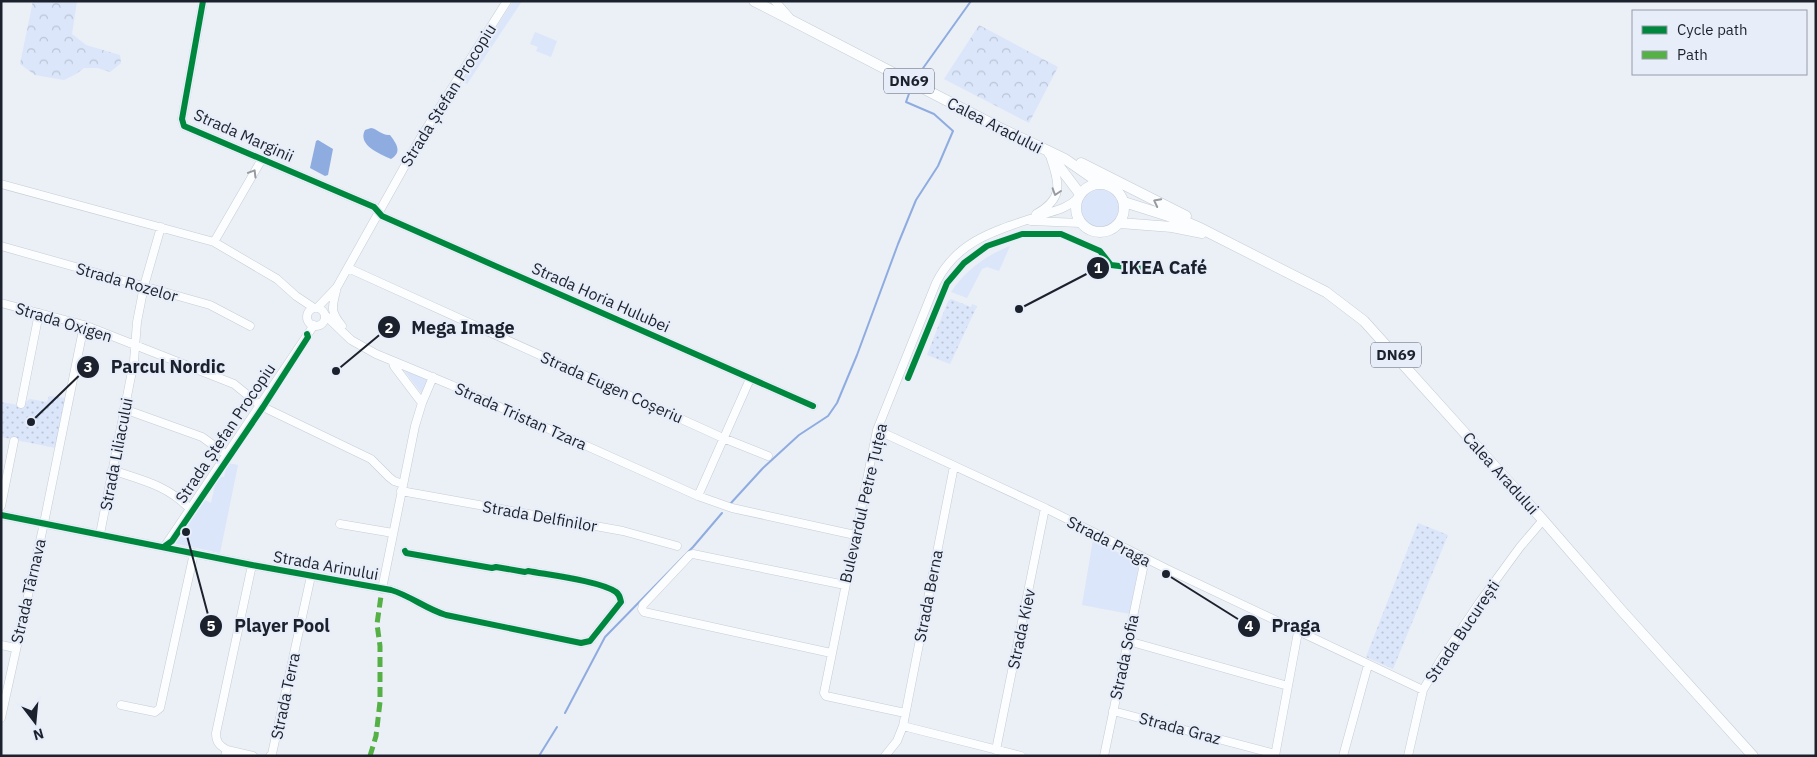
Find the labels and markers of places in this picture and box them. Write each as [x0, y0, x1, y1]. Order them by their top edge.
callout: IKEA Café [1085, 251, 1217, 284]
callout: Mega Image [376, 311, 525, 344]
callout: Parcul Nordic [76, 351, 235, 384]
callout: Player Pool [199, 609, 340, 642]
callout: Praga [1237, 609, 1331, 642]

